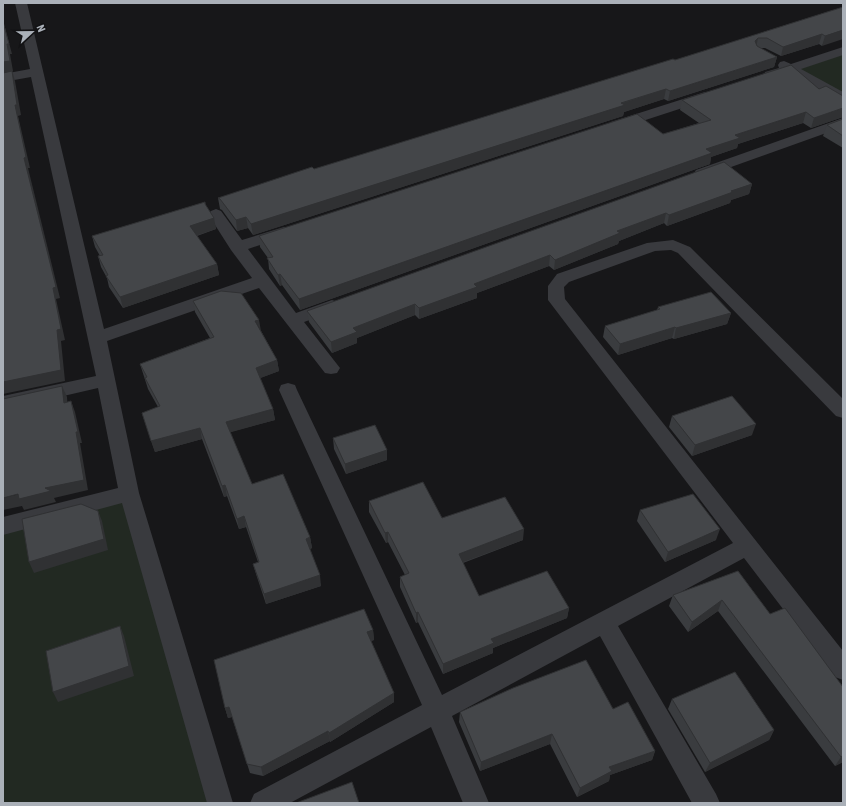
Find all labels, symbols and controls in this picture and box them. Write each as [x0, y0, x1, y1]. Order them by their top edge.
north arrow [12, 12, 52, 52]
text: N [34, 23, 48, 34]

